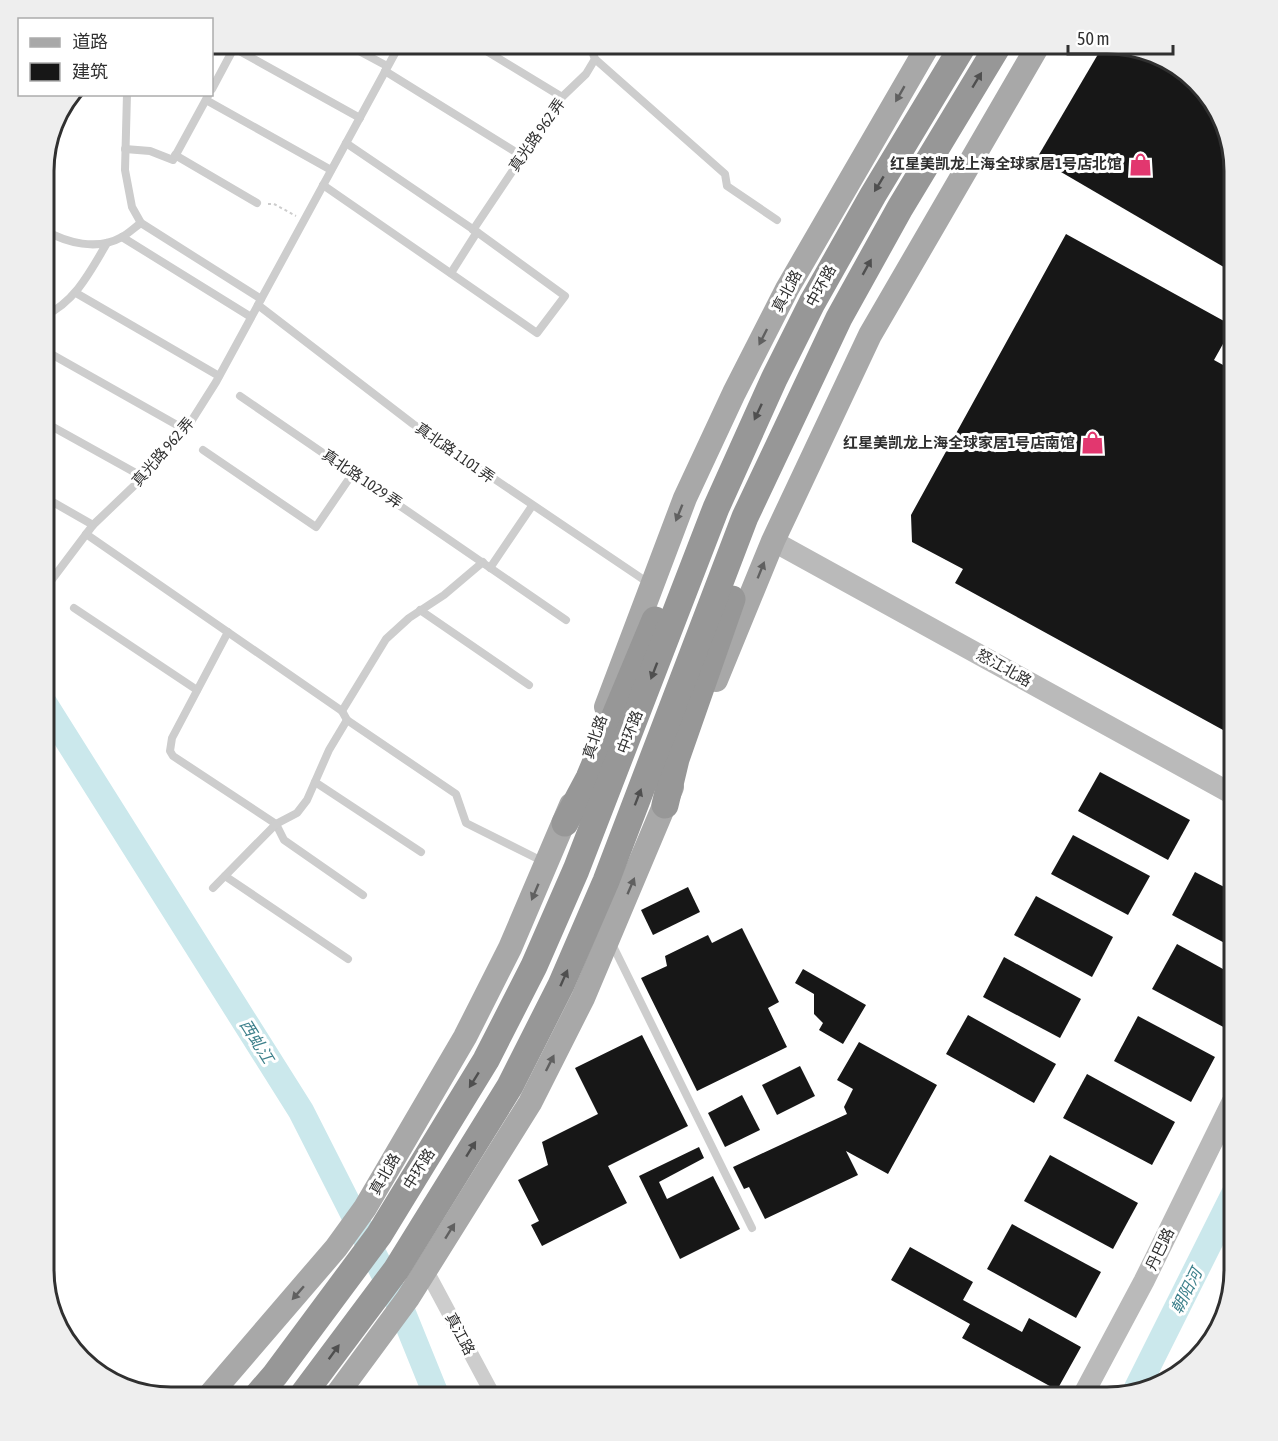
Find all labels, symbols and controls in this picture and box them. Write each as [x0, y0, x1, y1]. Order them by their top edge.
legend [18, 18, 213, 96]
scale bar [1068, 18, 1173, 56]
text: 50 m [1077, 28, 1109, 49]
text: 道路 [72, 31, 108, 52]
text: 建筑 [72, 61, 108, 82]
one-way arrow [971, 72, 982, 88]
one-way arrow [895, 86, 905, 103]
street label: 真光路 962 弄 [505, 95, 568, 175]
shop icon: 红星美凯龙上海全球家居1号店北馆 [1127, 151, 1153, 177]
place label: 红星美凯龙上海全球家居1号店北馆 [890, 155, 1122, 172]
one-way arrow [874, 176, 885, 192]
one-way arrow [862, 258, 872, 275]
street label: 中环路 [802, 262, 839, 310]
street label: 真北路 [768, 267, 805, 315]
one-way arrow [758, 328, 768, 346]
one-way arrow [754, 404, 763, 421]
street label: 真光路 962 弄 [128, 414, 197, 489]
street label: 真北路 1101 弄 [413, 419, 498, 486]
shop icon: 红星美凯龙上海全球家居1号店南馆 [1080, 430, 1106, 456]
place label: 红星美凯龙上海全球家居1号店南馆 [843, 434, 1075, 451]
street label: 真北路 1029 弄 [319, 446, 405, 511]
one-way arrow [674, 505, 684, 523]
one-way arrow [757, 561, 766, 579]
street label: 怒江北路 [974, 646, 1035, 690]
one-way arrow [648, 662, 658, 680]
street label: 中环路 [614, 708, 646, 756]
street label: 真北路 [579, 713, 610, 761]
one-way arrow [633, 788, 643, 806]
one-way arrow [627, 877, 636, 895]
one-way arrow [530, 883, 540, 901]
one-way arrow [559, 968, 569, 986]
water label: 西虬江 [237, 1016, 278, 1068]
one-way arrow [545, 1055, 554, 1072]
one-way arrow [469, 1072, 480, 1088]
one-way arrow [465, 1141, 476, 1157]
street label: 中环路 [399, 1145, 438, 1192]
street label: 真北路 [366, 1150, 403, 1197]
one-way arrow [445, 1223, 456, 1239]
street label: 丹巴路 [1142, 1225, 1177, 1273]
water label: 朝阳河 [1167, 1263, 1206, 1316]
one-way arrow [292, 1285, 305, 1300]
street label: 真江路 [442, 1310, 479, 1358]
one-way arrow [328, 1344, 340, 1359]

